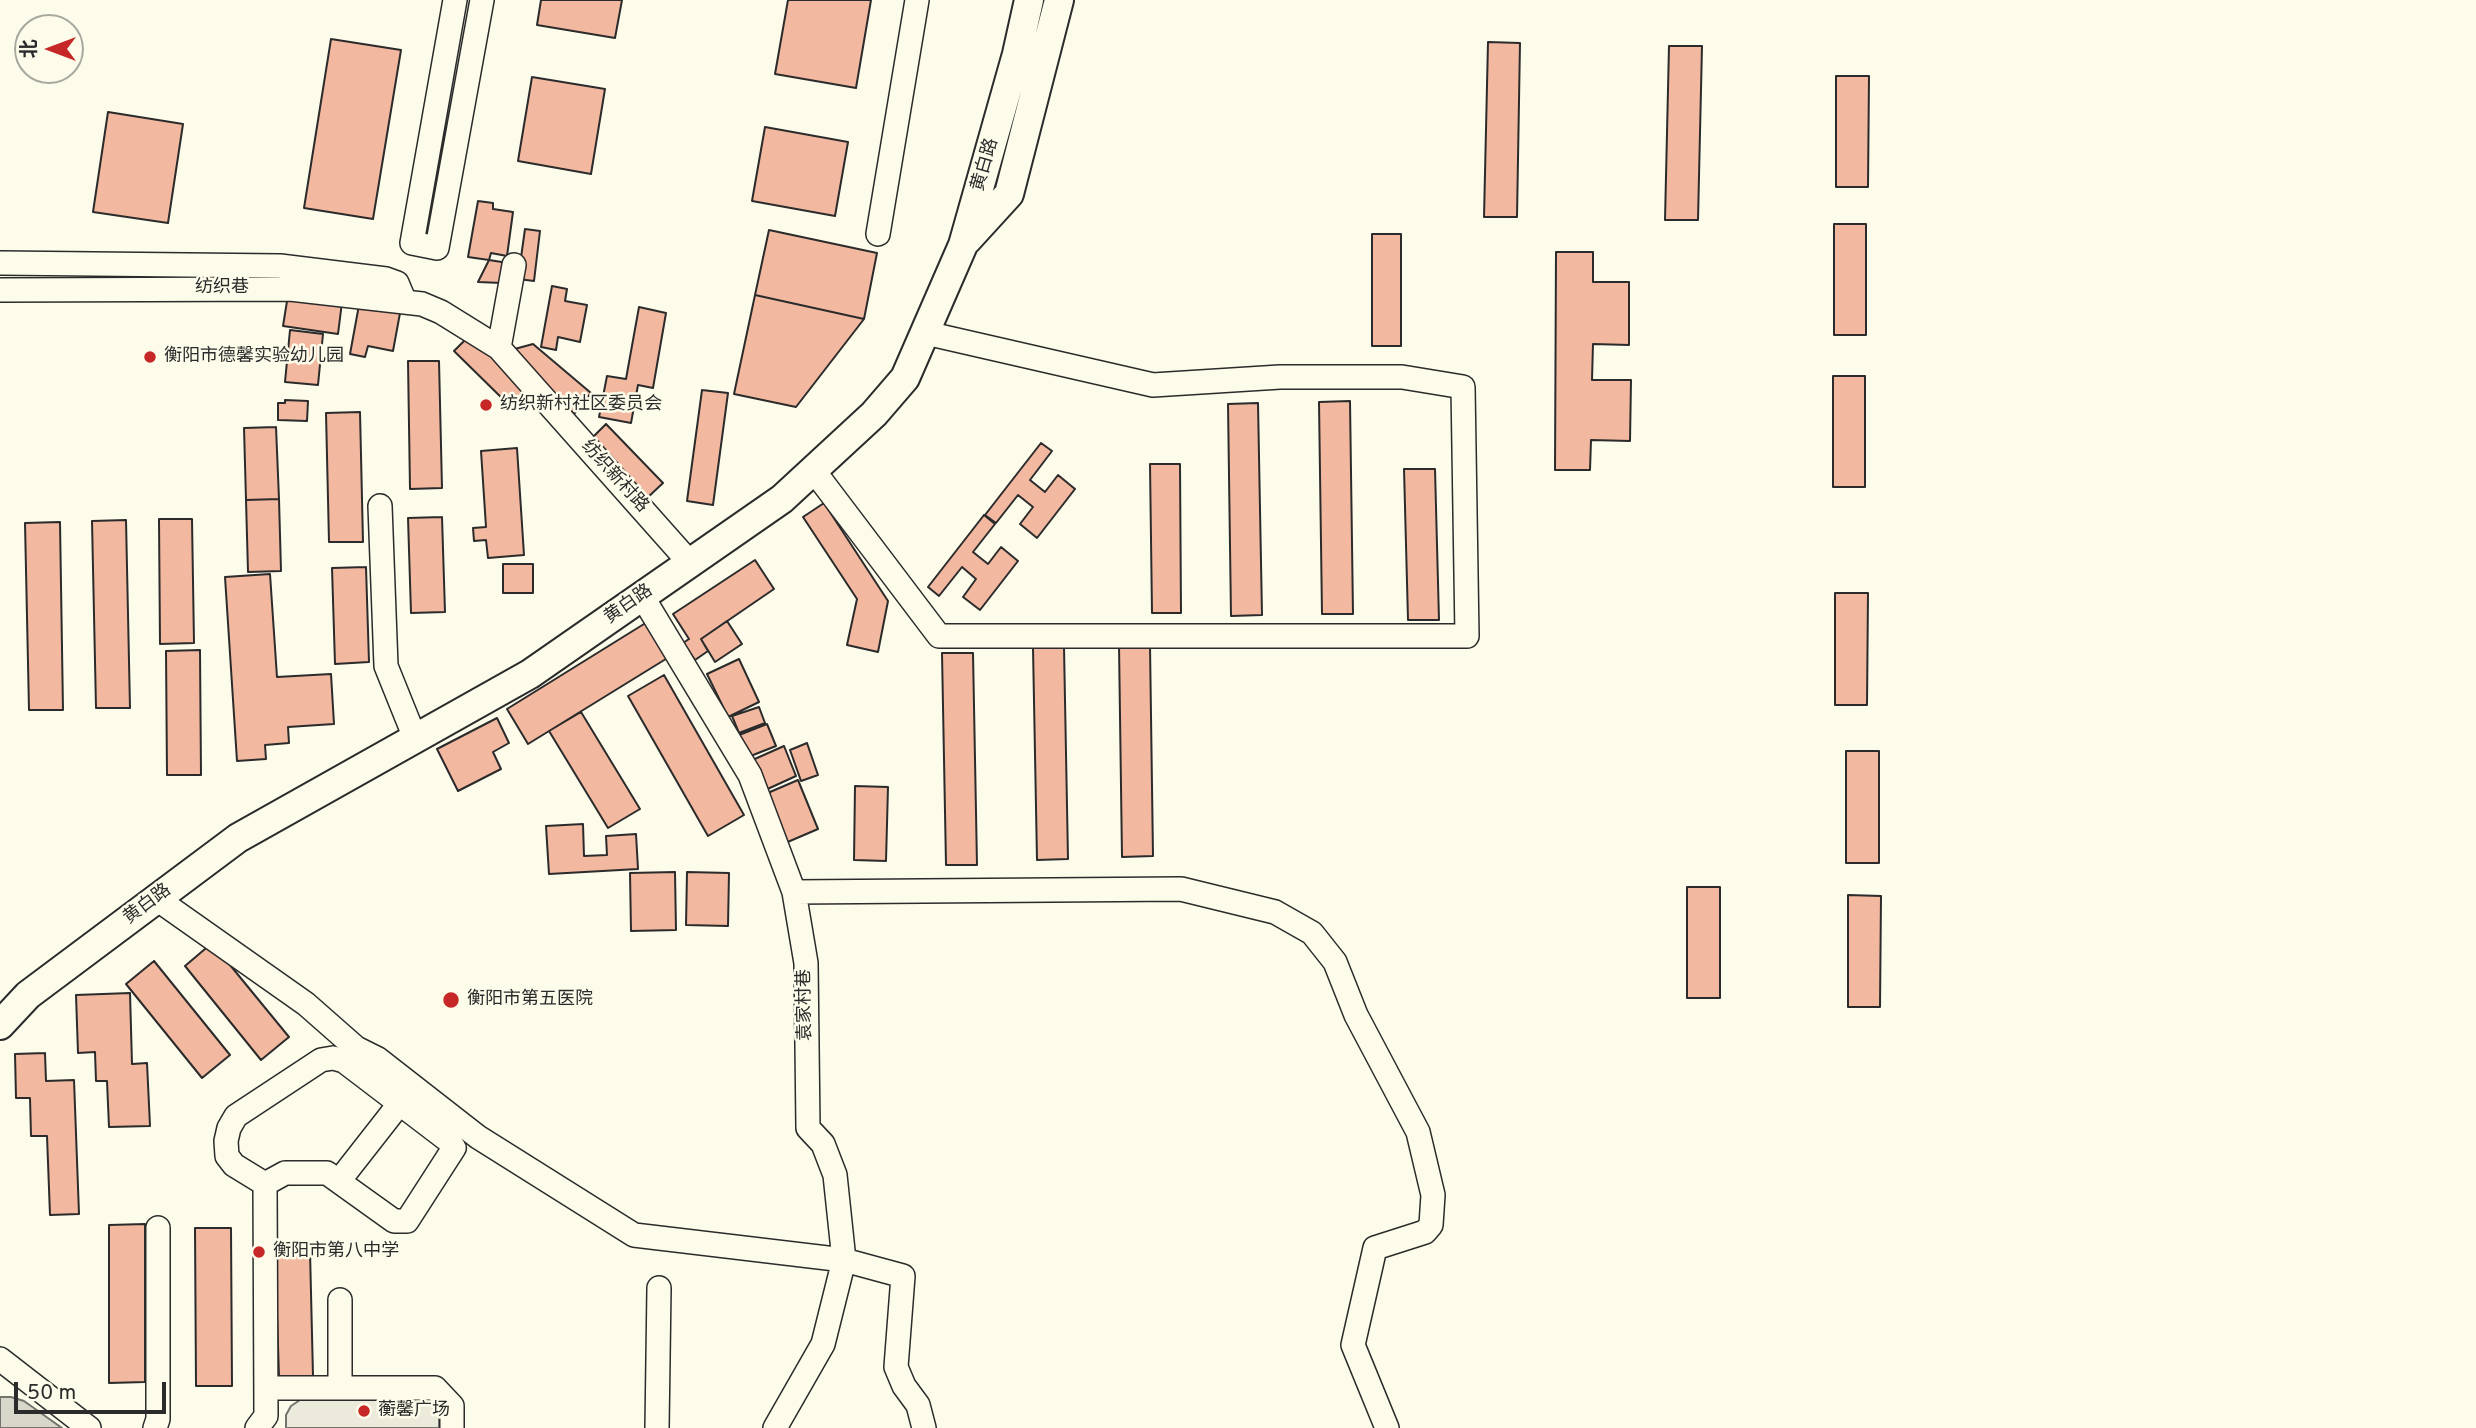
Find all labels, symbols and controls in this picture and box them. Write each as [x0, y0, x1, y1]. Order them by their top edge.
north arrow [14, 14, 84, 84]
text: 北 [18, 40, 42, 59]
street label: 黄白路 [968, 136, 1004, 194]
street label: 纺织巷 [195, 277, 249, 299]
place label: 衡阳市德馨实验幼儿园 [164, 346, 344, 368]
marker: 衡阳市德馨实验幼儿园 [142, 349, 158, 365]
place label: 纺织新村社区委员会 [500, 394, 662, 416]
marker: 纺织新村社区委员会 [478, 397, 494, 413]
street label: 纺织新村路 [576, 436, 652, 518]
street label: 黄白路 [601, 581, 657, 629]
street label: 黄白路 [120, 880, 176, 930]
street label: 袁家村巷 [795, 969, 817, 1041]
place label: 衡阳市第五医院 [467, 989, 593, 1011]
marker: 衡阳市第五医院 [441, 990, 461, 1010]
place label: 衡阳市第八中学 [273, 1241, 399, 1263]
marker: 衡阳市第八中学 [251, 1244, 267, 1260]
scale bar [18, 1368, 170, 1412]
text: 50 m [27, 1380, 76, 1407]
place label: 蘅馨广场 [378, 1400, 450, 1422]
marker: 蘅馨广场 [356, 1403, 372, 1419]

